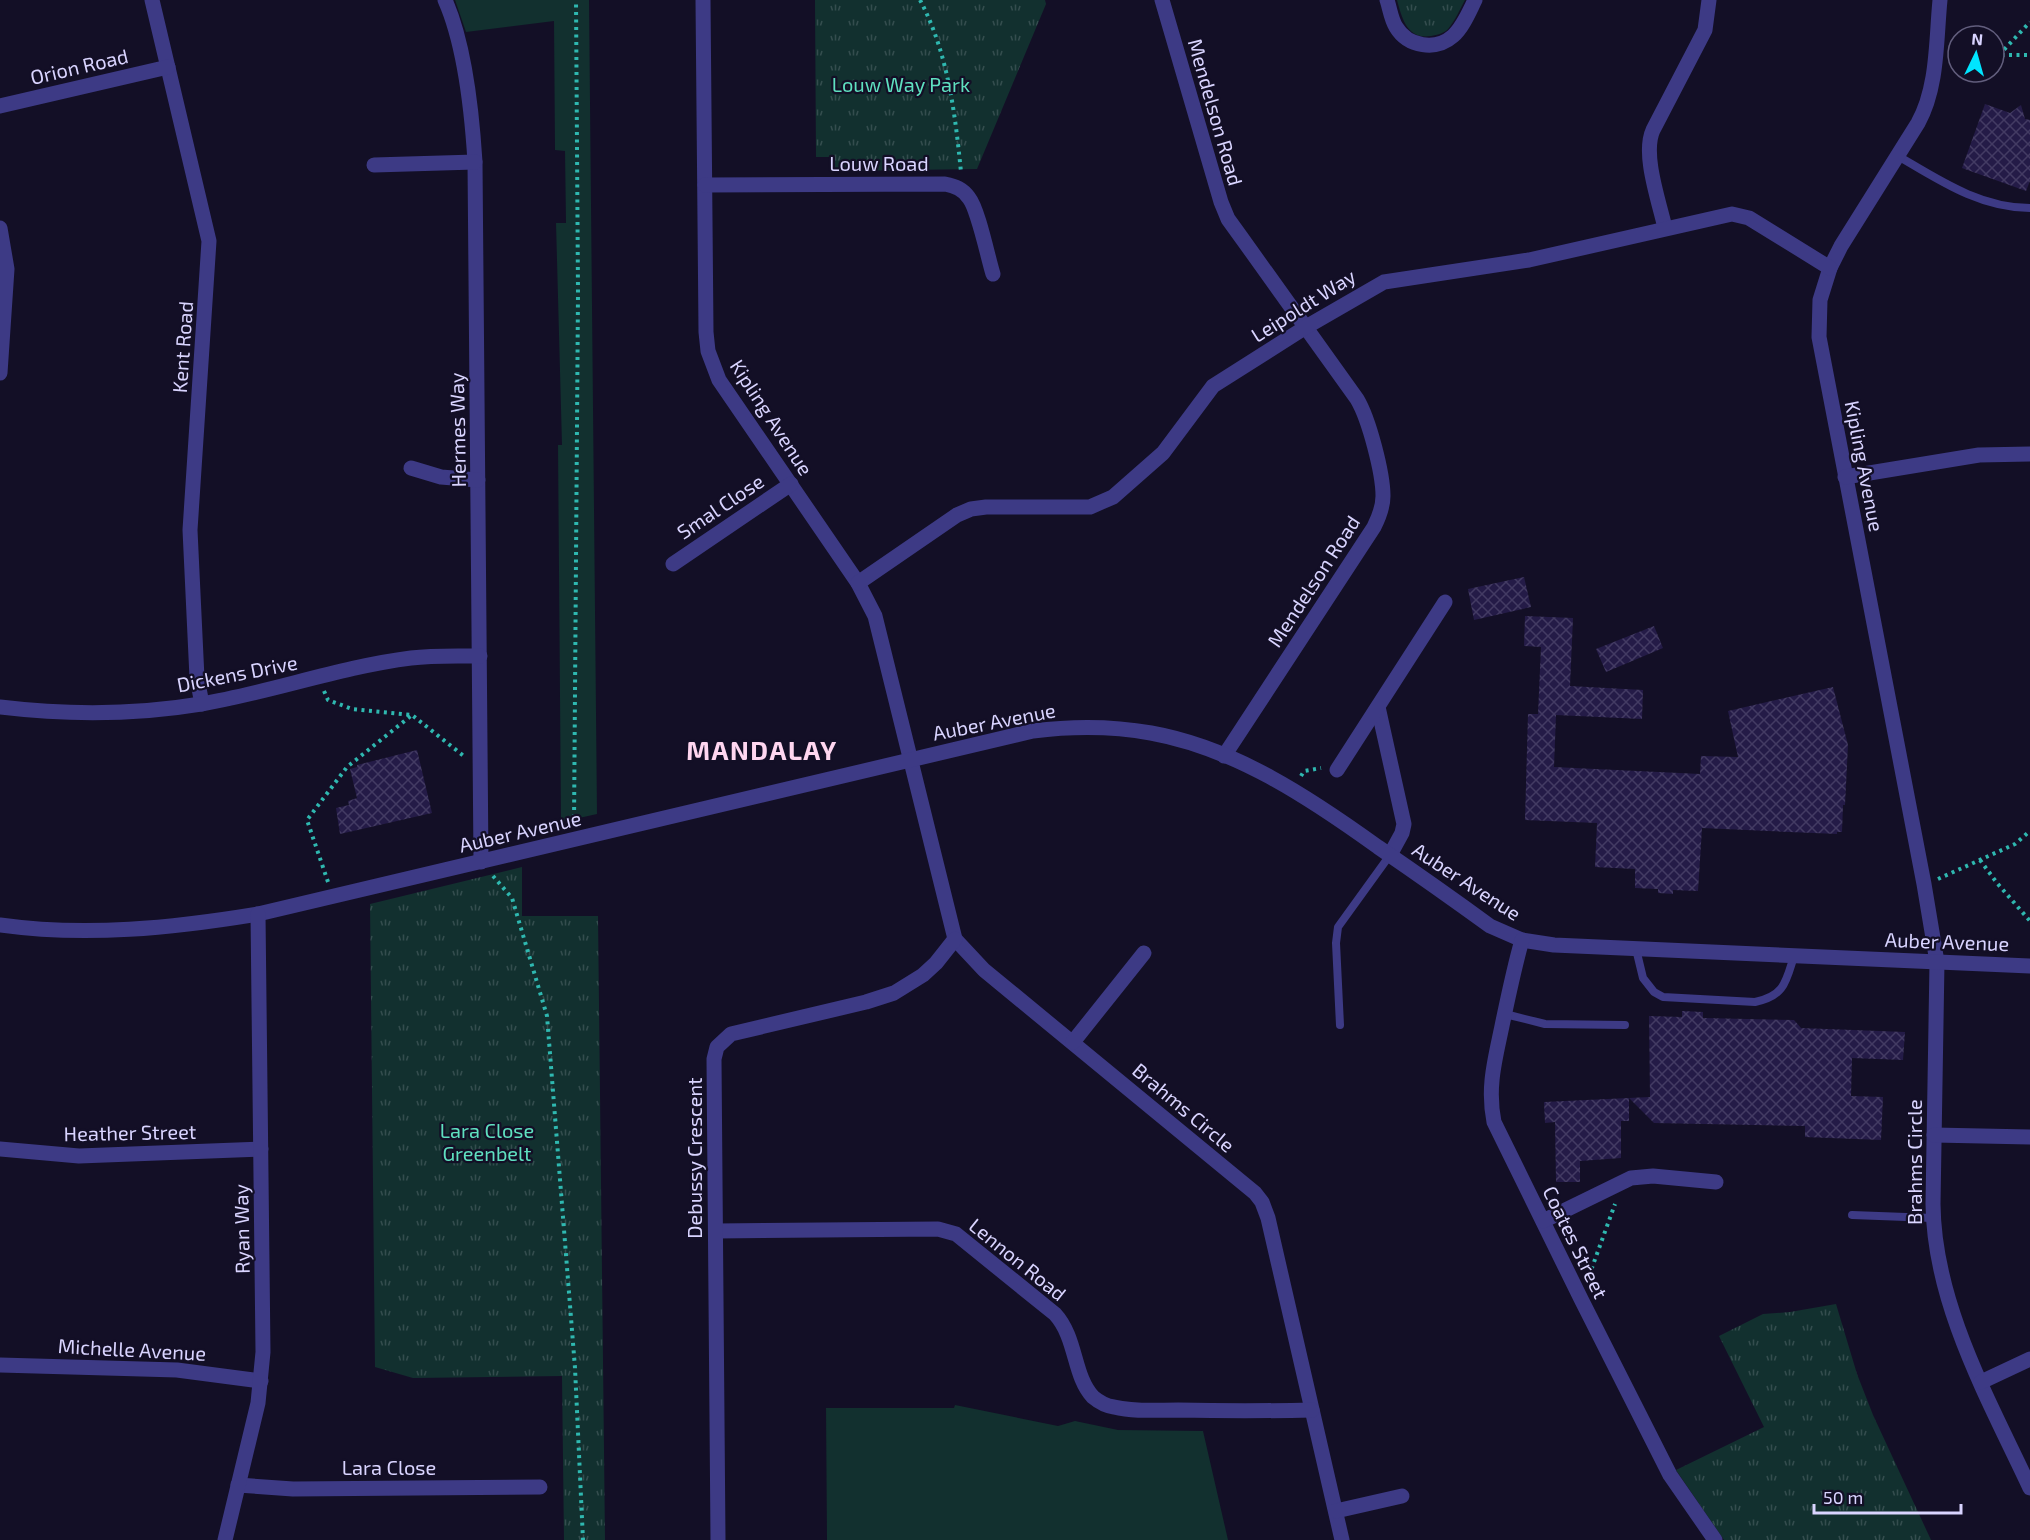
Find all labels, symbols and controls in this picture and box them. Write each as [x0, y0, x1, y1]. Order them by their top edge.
north arrow [1946, 24, 2006, 84]
text: N [1971, 29, 1984, 49]
street label: Mendelson Road [1184, 36, 1248, 188]
street label: Orion Road [28, 43, 130, 89]
park label: Louw Way Park [832, 72, 970, 96]
street label: Louw Road [829, 151, 929, 175]
street label: Leipoldt Way [1246, 263, 1360, 347]
street label: Kent Road [167, 300, 197, 394]
street label: Kipling Avenue [726, 355, 818, 479]
street label: Hermes Way [444, 372, 470, 488]
street label: Kipling Avenue [1841, 398, 1889, 534]
street label: Smal Close [672, 468, 768, 544]
street label: Mendelson Road [1262, 511, 1364, 651]
street label: Dickens Drive [175, 650, 299, 696]
street label: Auber Avenue [931, 697, 1057, 745]
district label: MANDALAY [686, 734, 838, 765]
street label: Auber Avenue [457, 805, 583, 857]
street label: Auber Avenue [1408, 837, 1526, 925]
street label: Auber Avenue [1884, 927, 2010, 955]
street label: Brahms Circle [1128, 1057, 1240, 1157]
street label: Debussy Crescent [682, 1077, 706, 1239]
street label: Brahms Circle [1902, 1099, 1926, 1225]
park label: Lara Close Greenbelt [440, 1118, 534, 1165]
street label: Heather Street [63, 1119, 197, 1145]
street label: Coates Street [1538, 1182, 1614, 1303]
street label: Ryan Way [228, 1183, 254, 1274]
street label: Lennon Road [965, 1213, 1071, 1305]
street label: Michelle Avenue [57, 1333, 207, 1365]
street label: Lara Close [342, 1455, 436, 1479]
scale bar [1814, 1477, 1961, 1515]
text: 50 m [1823, 1486, 1863, 1508]

